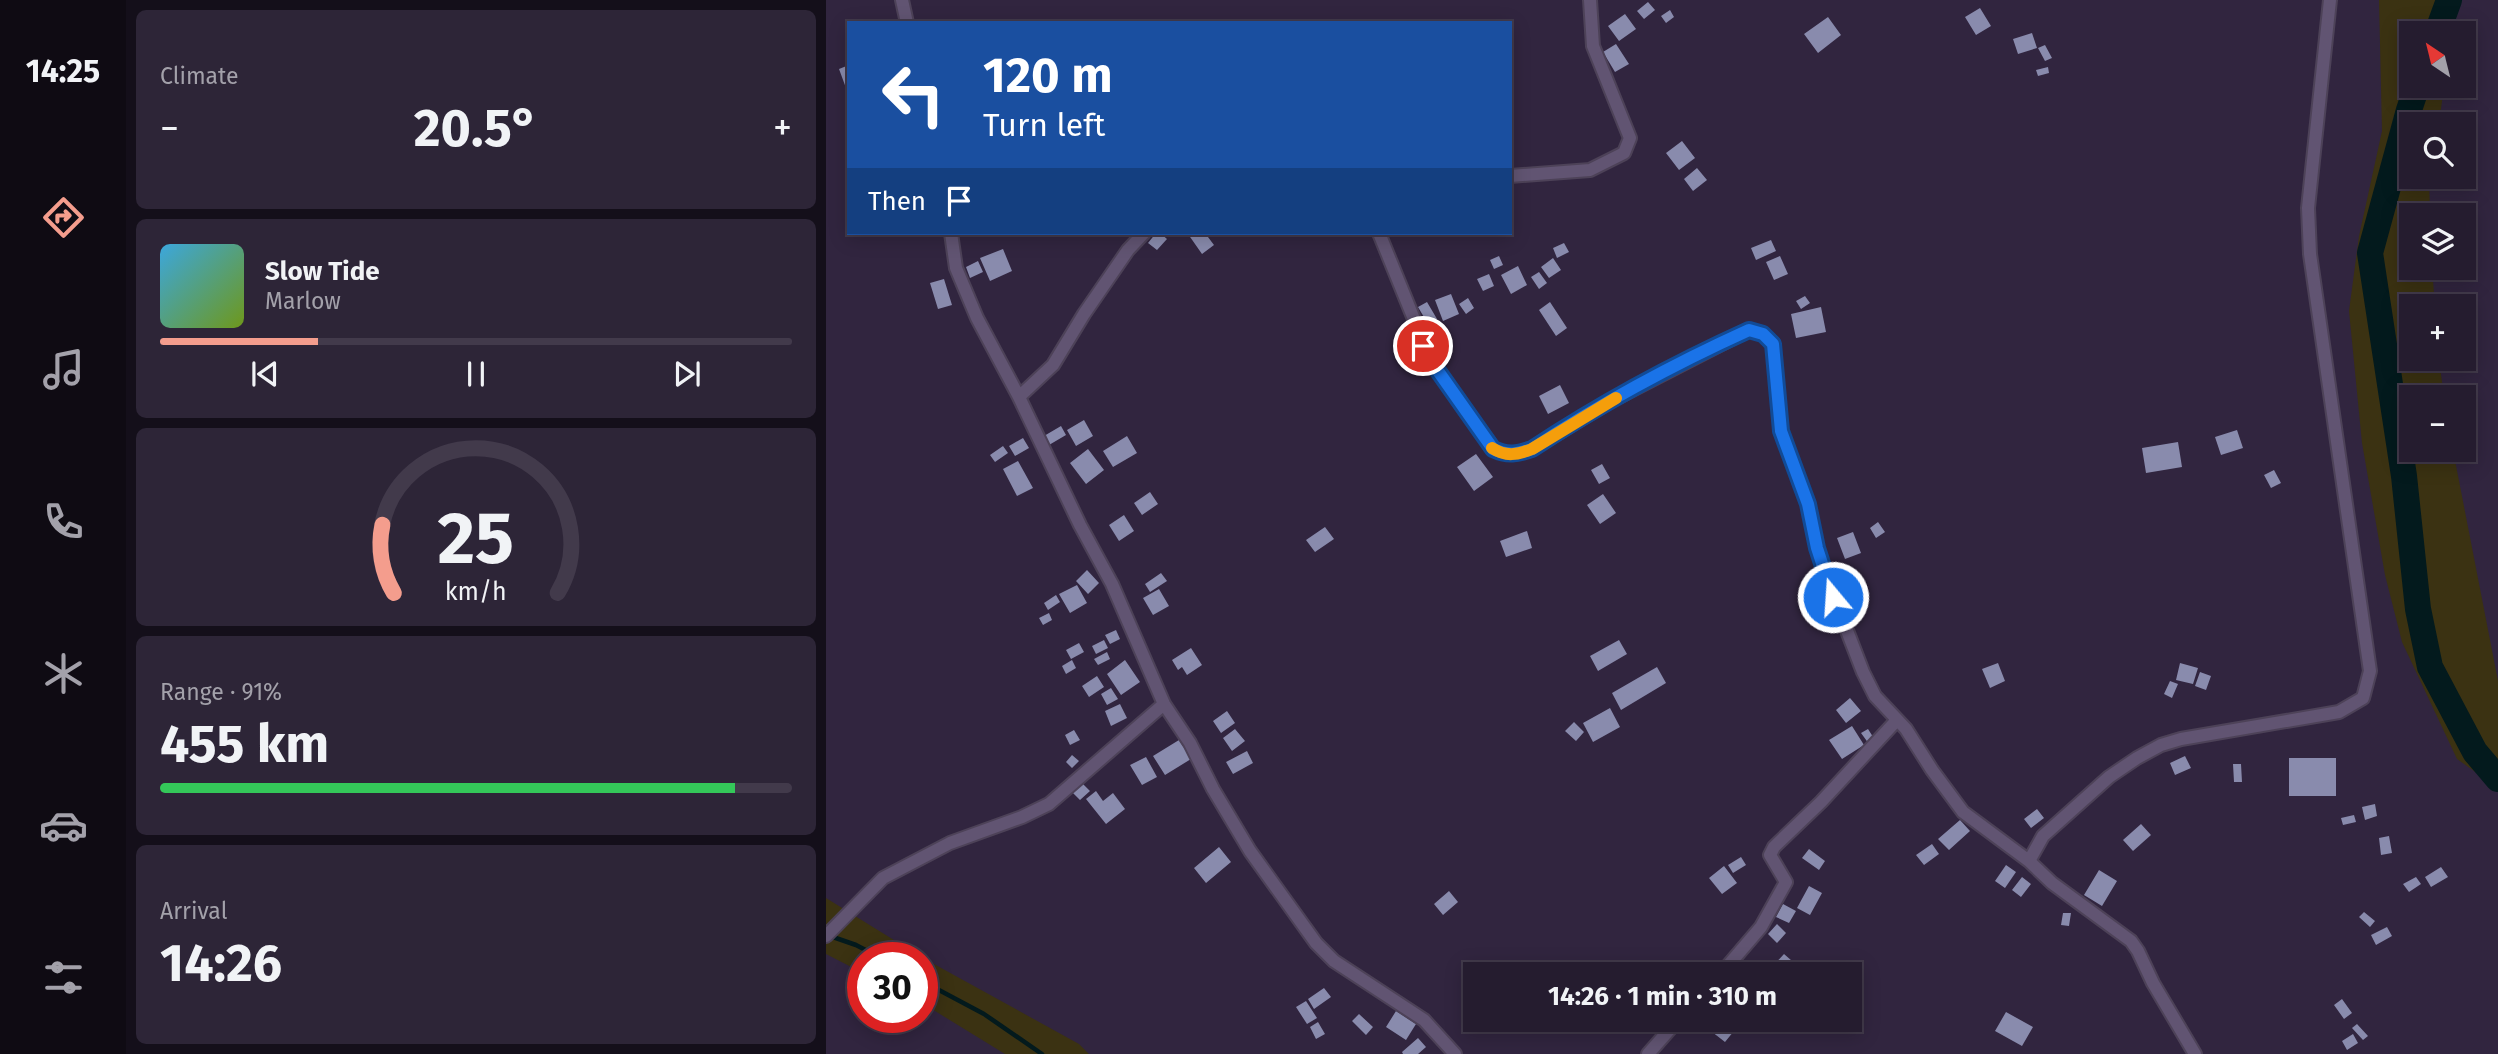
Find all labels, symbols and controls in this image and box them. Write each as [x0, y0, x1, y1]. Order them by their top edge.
north arrow [2399, 21, 2476, 98]
map controls [2399, 21, 2476, 462]
text: 120 m [983, 46, 1113, 105]
icon: left [868, 49, 959, 140]
text: 14:25 [26, 52, 100, 90]
text: Climate [160, 62, 239, 90]
text: 20.5° [414, 97, 538, 160]
text: − [160, 105, 179, 151]
text: + [773, 105, 792, 151]
text: Turn left [983, 106, 1105, 144]
button: search [2399, 112, 2476, 189]
icon: arrive [940, 182, 978, 220]
text: Then [868, 186, 926, 217]
icon: directions [39, 193, 88, 242]
button: layers [2399, 203, 2476, 280]
text: Slow Tide [265, 256, 380, 287]
text: Marlow [265, 287, 341, 315]
button: + [2399, 294, 2476, 371]
pin [1393, 316, 1453, 376]
icon: arrive [1404, 327, 1442, 365]
icon: music [39, 345, 88, 394]
icon: previous [246, 355, 284, 393]
icon: pause [457, 355, 495, 393]
icon: next [668, 355, 706, 393]
button: − [2399, 385, 2476, 462]
text: 25 [438, 495, 514, 582]
icon: phone [39, 497, 88, 546]
position arrow [1796, 560, 1870, 634]
text: km/h [445, 577, 507, 607]
icon: climate [39, 649, 88, 698]
text: Range · 91% [160, 678, 282, 706]
text: 455 km [160, 713, 329, 776]
icon: car [39, 801, 88, 850]
text: Arrival [160, 897, 227, 925]
text: 14:26 [160, 932, 282, 995]
speed limit sign: 30 [847, 942, 938, 1033]
icon: filters [39, 953, 88, 1002]
text: 14:26 · 1 min · 310 m [1548, 981, 1777, 1012]

